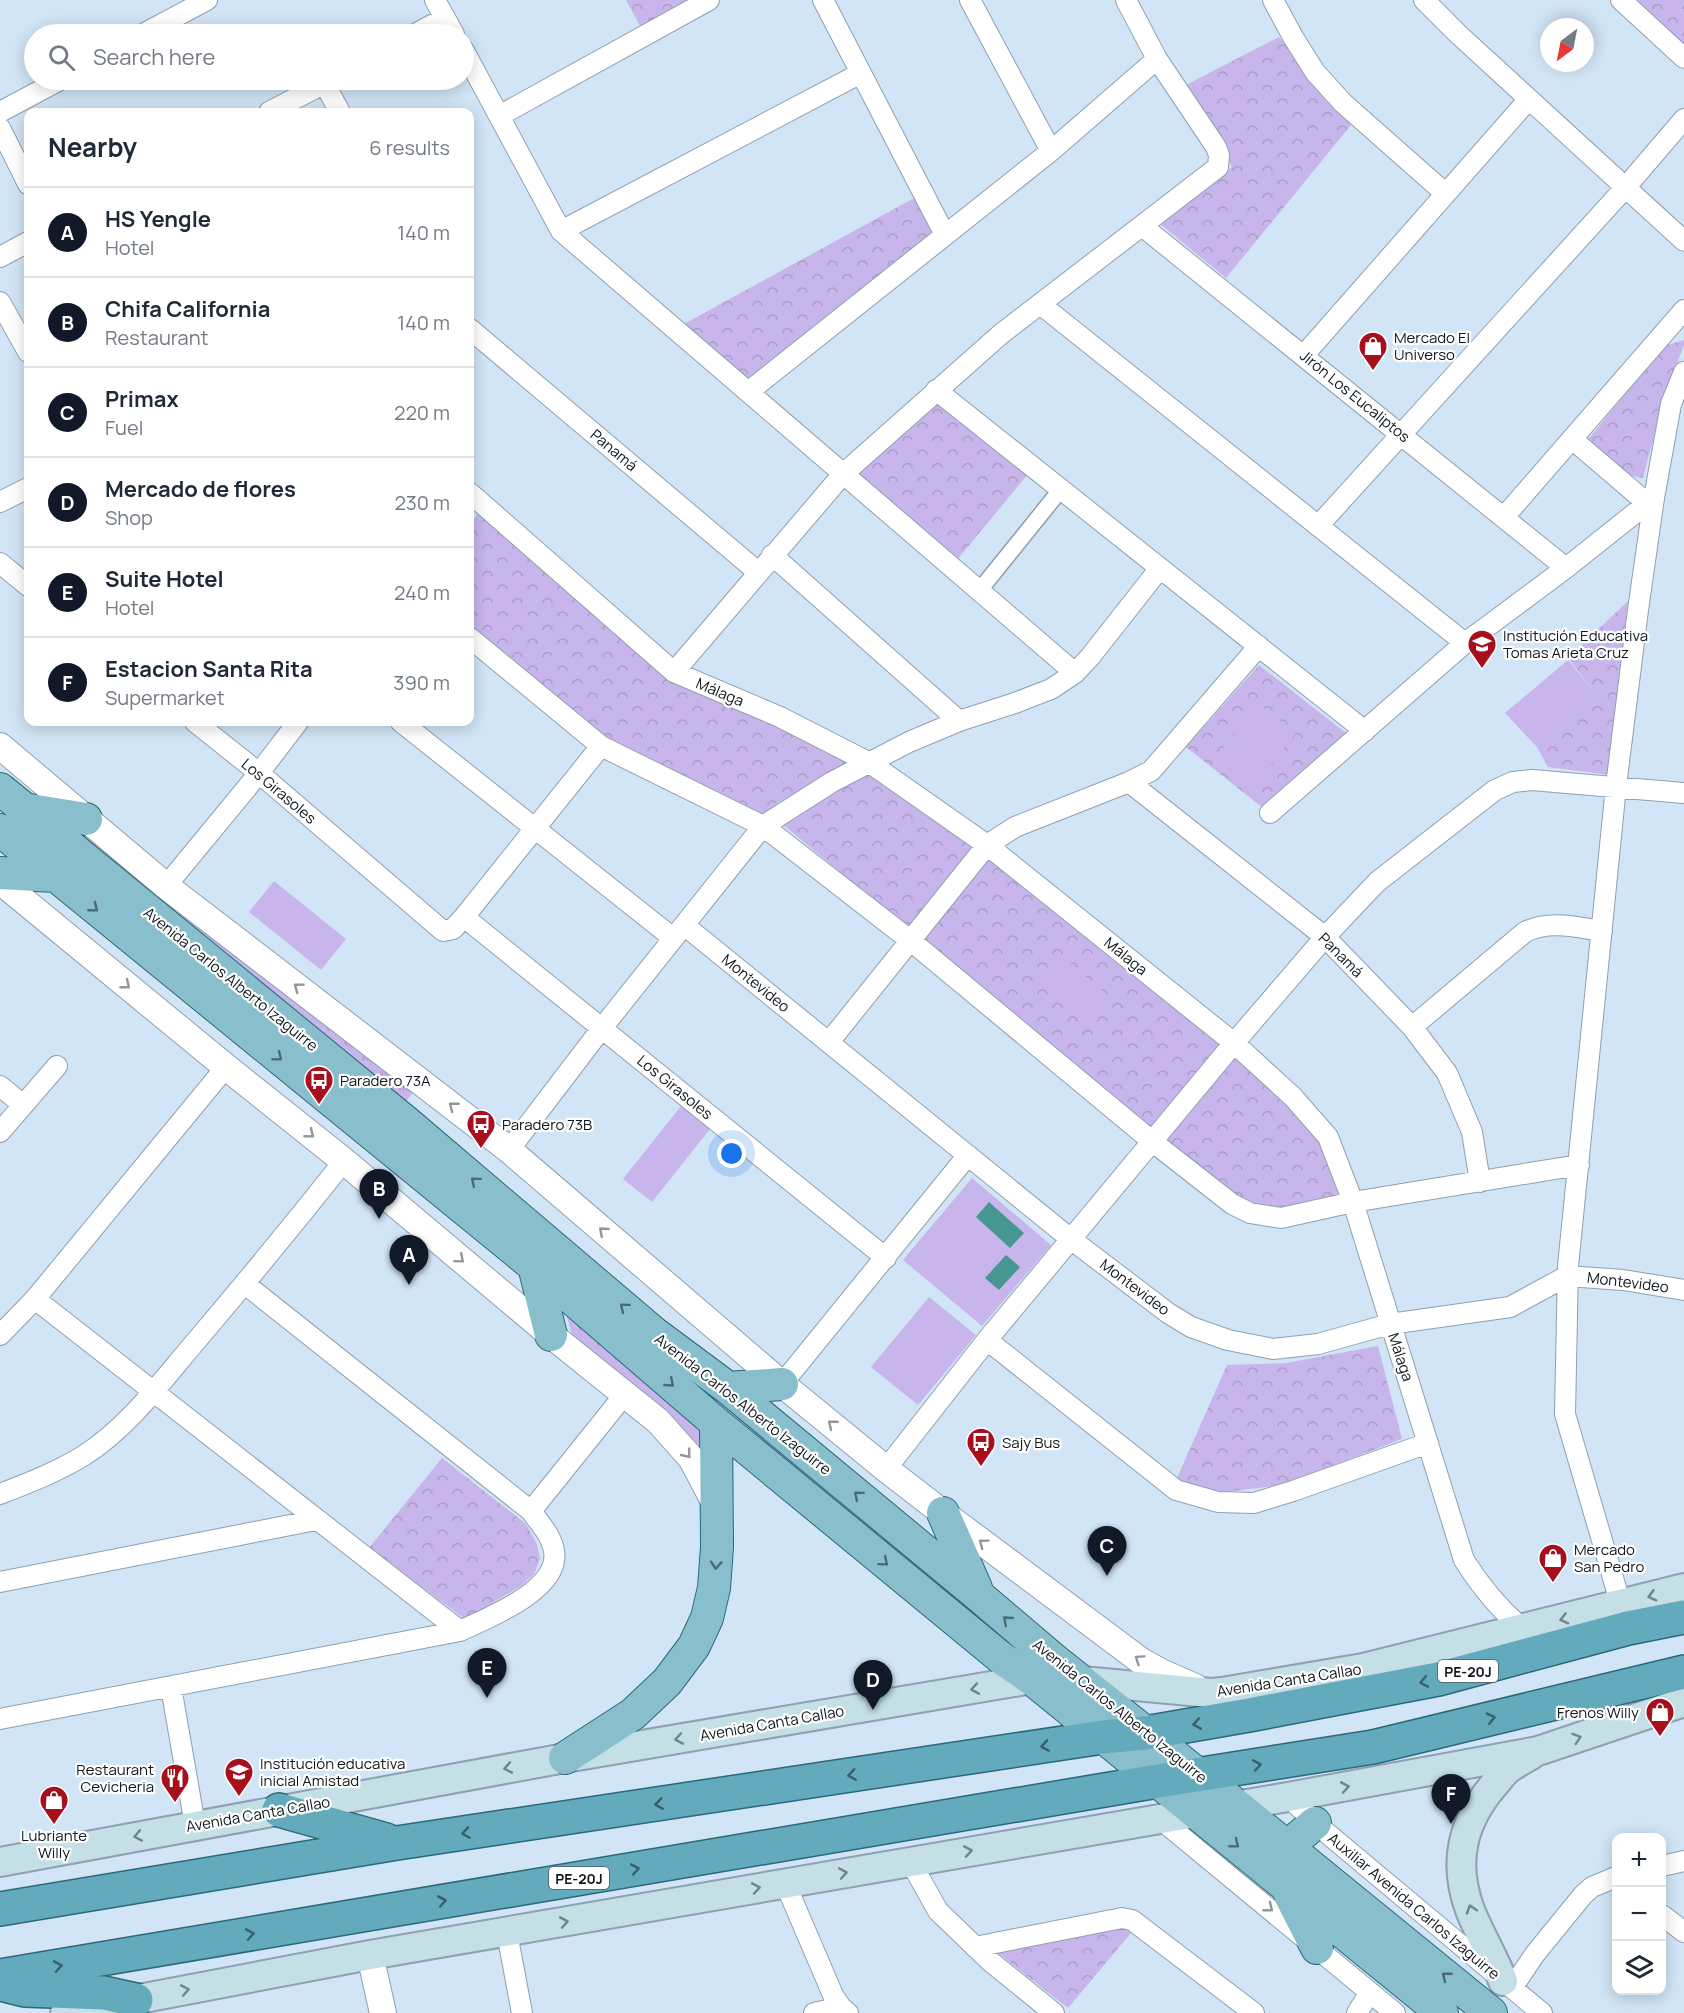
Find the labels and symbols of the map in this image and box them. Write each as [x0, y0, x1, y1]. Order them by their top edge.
north arrow [1540, 18, 1594, 72]
place label: Mercado El Universo [1394, 327, 1470, 365]
shop icon: Mercado El Universo [1357, 330, 1389, 372]
street label: Jirón Los Eucaliptos [1295, 345, 1415, 447]
street label: Panamá [586, 424, 642, 476]
place label: Institución Educativa Tomas Arieta Cruz [1503, 625, 1648, 663]
school or university icon: Institución Educativa Tomas Arieta Cruz [1466, 628, 1498, 670]
street label: Málaga [693, 673, 747, 711]
street label: Los Girasoles [237, 753, 321, 829]
one-way arrow [87, 900, 98, 911]
street label: Avenida Carlos Alberto Izaguirre [139, 902, 323, 1056]
street label: Panamá [1314, 928, 1368, 982]
street label: Málaga [1100, 932, 1152, 980]
street label: Montevideo [717, 949, 795, 1017]
one-way arrow [119, 977, 130, 988]
one-way arrow [294, 984, 305, 995]
one-way arrow [271, 1050, 282, 1061]
street label: Los Girasoles [633, 1050, 717, 1124]
bus stop icon: Paradero 73A [303, 1064, 335, 1106]
place label: Paradero 73A [340, 1070, 431, 1091]
one-way arrow [448, 1103, 459, 1114]
bus stop icon: Paradero 73B [465, 1108, 497, 1150]
place label: Paradero 73B [502, 1114, 592, 1135]
one-way arrow [303, 1126, 314, 1137]
your location [717, 1139, 746, 1168]
pin: B [360, 1170, 398, 1219]
one-way arrow [471, 1177, 482, 1188]
one-way arrow [599, 1227, 610, 1238]
pin: A [390, 1236, 428, 1285]
one-way arrow [453, 1251, 464, 1262]
street label: Montevideo [1096, 1254, 1174, 1320]
street label: Montevideo [1586, 1267, 1670, 1297]
one-way arrow [620, 1303, 631, 1314]
street label: Avenida Carlos Alberto Izaguirre [650, 1328, 836, 1480]
street label: Málaga [1383, 1330, 1419, 1384]
one-way arrow [663, 1376, 674, 1387]
one-way arrow [827, 1421, 838, 1432]
bus stop icon: Sajy Bus [965, 1426, 997, 1468]
place label: Sajy Bus [1002, 1432, 1060, 1453]
one-way arrow [679, 1448, 690, 1459]
one-way arrow [853, 1491, 864, 1502]
pin: C [1088, 1526, 1126, 1576]
one-way arrow [978, 1539, 989, 1550]
place label: Mercado San Pedro [1574, 1539, 1644, 1577]
shop icon: Mercado San Pedro [1537, 1542, 1569, 1584]
one-way arrow [877, 1554, 888, 1565]
one-way arrow [710, 1561, 723, 1570]
one-way arrow [1647, 1588, 1657, 1601]
one-way arrow [1559, 1612, 1569, 1625]
one-way arrow [1003, 1616, 1014, 1627]
street label: Avenida Carlos Alberto Izaguirre [1028, 1634, 1212, 1788]
pin: E [468, 1648, 506, 1698]
one-way arrow [1135, 1655, 1146, 1666]
street label: Avenida Canta Callao [1215, 1658, 1363, 1702]
pin: D [854, 1660, 892, 1710]
road number: PE-20J [1438, 1660, 1498, 1682]
one-way arrow [1419, 1675, 1429, 1688]
one-way arrow [970, 1682, 980, 1695]
shop icon: Frenos Willy [1644, 1696, 1676, 1738]
street label: Avenida Canta Callao [698, 1700, 846, 1746]
place label: Frenos Willy [1557, 1702, 1639, 1723]
one-way arrow [1486, 1713, 1496, 1726]
one-way arrow [1193, 1717, 1203, 1730]
one-way arrow [674, 1732, 683, 1744]
one-way arrow [1571, 1732, 1582, 1745]
one-way arrow [1040, 1739, 1050, 1751]
place label: Institución educativa inicial Amistad [260, 1753, 405, 1791]
school or university icon: Institución educativa inicial Amistad [223, 1756, 255, 1798]
place label: Restaurant Cevicheria [76, 1759, 154, 1797]
one-way arrow [1252, 1760, 1261, 1772]
one-way arrow [503, 1761, 513, 1774]
restaurant icon: Restaurant Cevicheria [159, 1762, 191, 1804]
one-way arrow [848, 1768, 857, 1780]
pin: F [1432, 1774, 1470, 1824]
one-way arrow [1340, 1781, 1350, 1794]
shop icon: Lubriante Willy [38, 1784, 70, 1826]
street label: Avenida Canta Callao [184, 1791, 332, 1837]
one-way arrow [655, 1797, 664, 1809]
place label: Lubriante Willy [21, 1825, 87, 1863]
one-way arrow [462, 1826, 471, 1838]
street label: Auxiliar Avenida Carlos Izaguirre [1323, 1828, 1505, 1984]
one-way arrow [133, 1829, 143, 1842]
one-way arrow [1229, 1837, 1240, 1848]
one-way arrow [963, 1845, 973, 1858]
one-way arrow [629, 1863, 639, 1876]
road number: PE-20J [549, 1867, 609, 1889]
one-way arrow [838, 1867, 848, 1879]
one-way arrow [751, 1882, 761, 1895]
one-way arrow [438, 1896, 447, 1908]
one-way arrow [1262, 1901, 1273, 1912]
one-way arrow [1465, 1904, 1478, 1914]
one-way arrow [559, 1916, 569, 1929]
one-way arrow [245, 1928, 255, 1940]
one-way arrow [52, 1960, 62, 1973]
one-way arrow [1442, 1972, 1453, 1983]
one-way arrow [179, 1984, 189, 1997]

